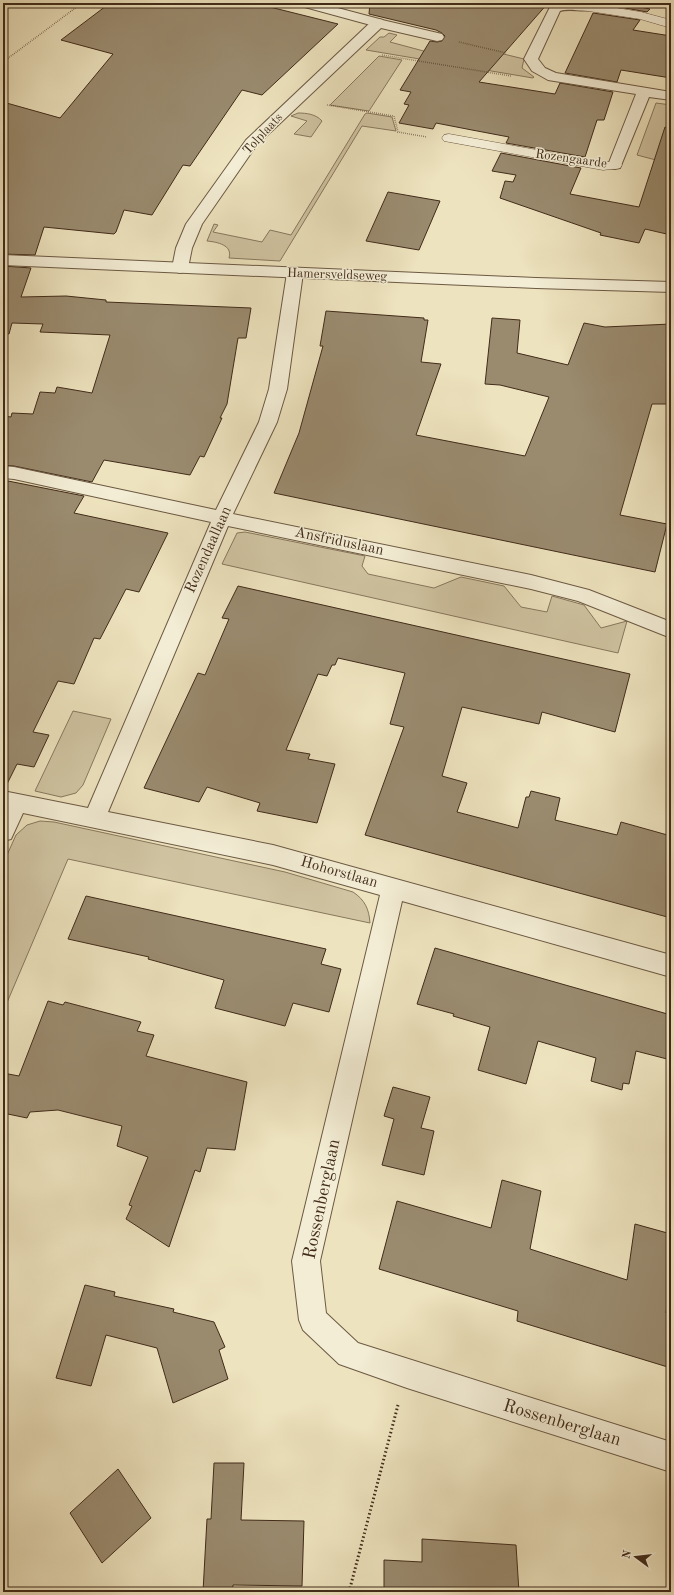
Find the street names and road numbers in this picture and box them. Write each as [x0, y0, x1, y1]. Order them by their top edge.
street label: Tolplaats [241, 110, 286, 157]
street label: Rozengaarde [534, 148, 608, 170]
street label: Hamersveldseweg [287, 267, 387, 283]
street label: Rozendaallaan [183, 504, 235, 596]
street label: Ansfriduslaan [293, 525, 385, 559]
street label: Hohorstlaan [299, 855, 379, 891]
street label: Rossenberglaan [300, 1137, 344, 1261]
street label: Rossenberglaan [501, 1396, 623, 1450]

